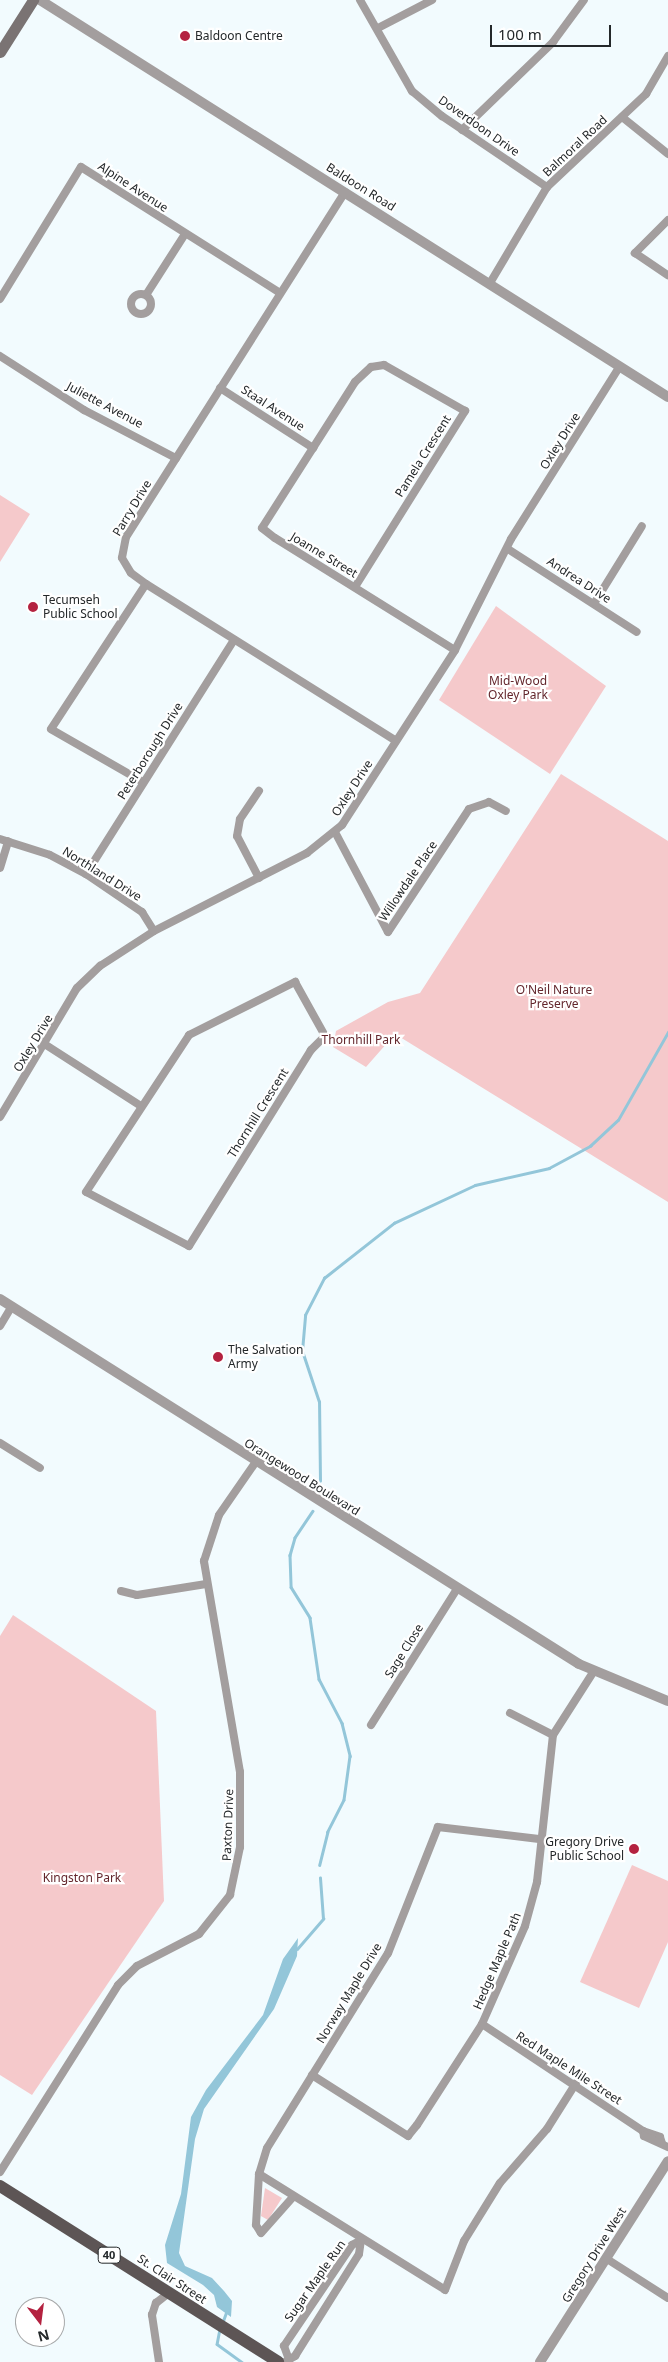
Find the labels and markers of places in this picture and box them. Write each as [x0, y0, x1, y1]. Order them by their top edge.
place label: Baldoon Centre [195, 29, 283, 43]
marker: Baldoon Centre [179, 30, 191, 42]
place label: Tecumseh Public School [43, 593, 118, 621]
marker: Tecumseh Public School [27, 601, 39, 613]
place label: The Salvation Army [228, 1343, 303, 1371]
marker: The Salvation Army [212, 1351, 224, 1363]
place label: Gregory Drive Public School [545, 1835, 624, 1863]
marker: Gregory Drive Public School [628, 1843, 640, 1855]

